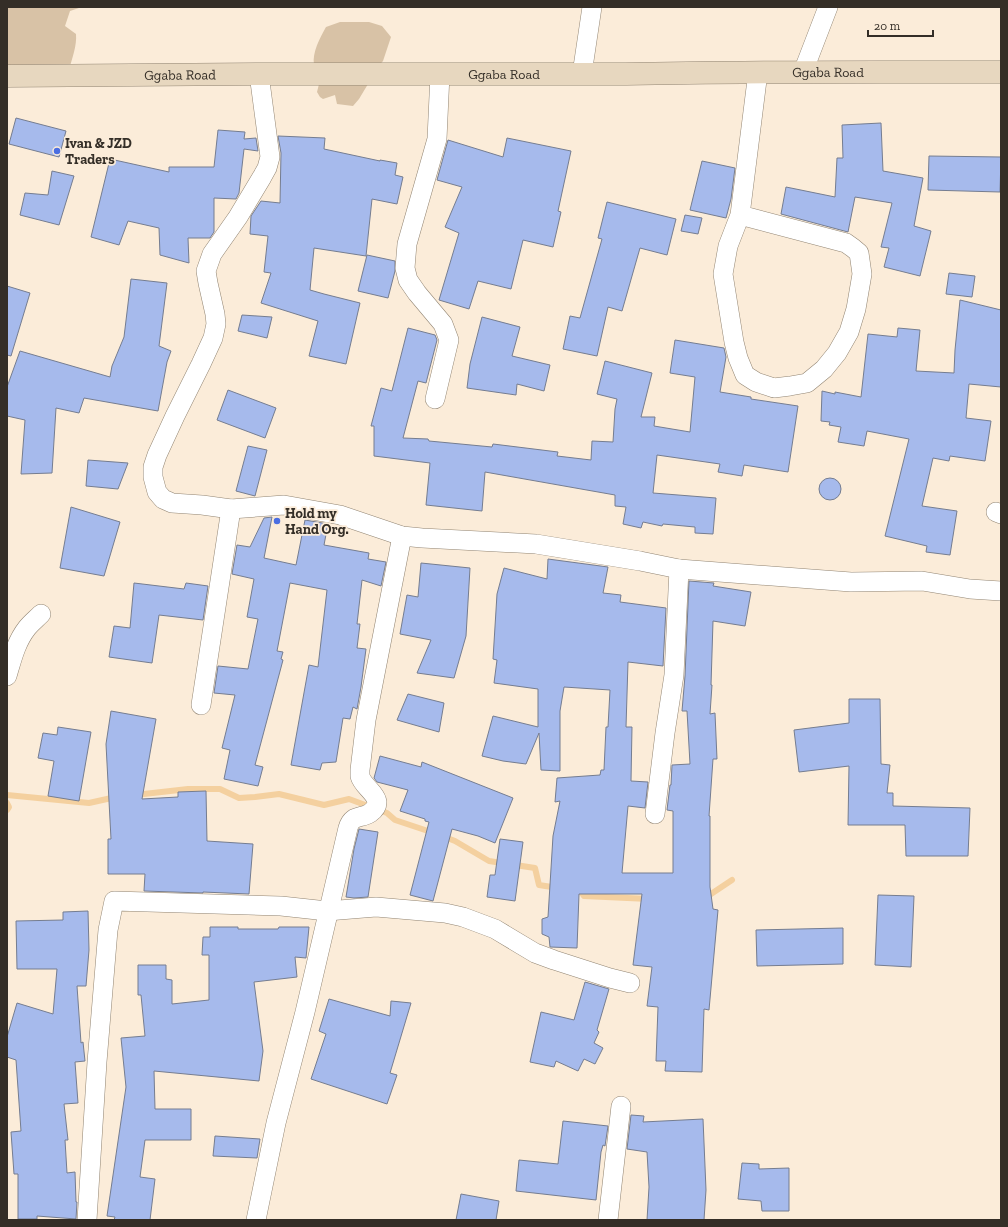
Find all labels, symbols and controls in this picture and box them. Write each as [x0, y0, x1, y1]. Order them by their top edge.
scale bar [868, 12, 933, 38]
text: 20 m [874, 19, 901, 33]
street label: Ggaba Road [792, 64, 864, 81]
street label: Ggaba Road [144, 66, 216, 84]
street label: Ggaba Road [468, 66, 540, 83]
place label: Ivan & JZD Traders [65, 135, 132, 168]
marker: Ivan & JZD Traders [52, 146, 62, 156]
place label: Hold my Hand Org. [285, 505, 349, 538]
marker: Hold my Hand Org. [272, 516, 282, 526]

